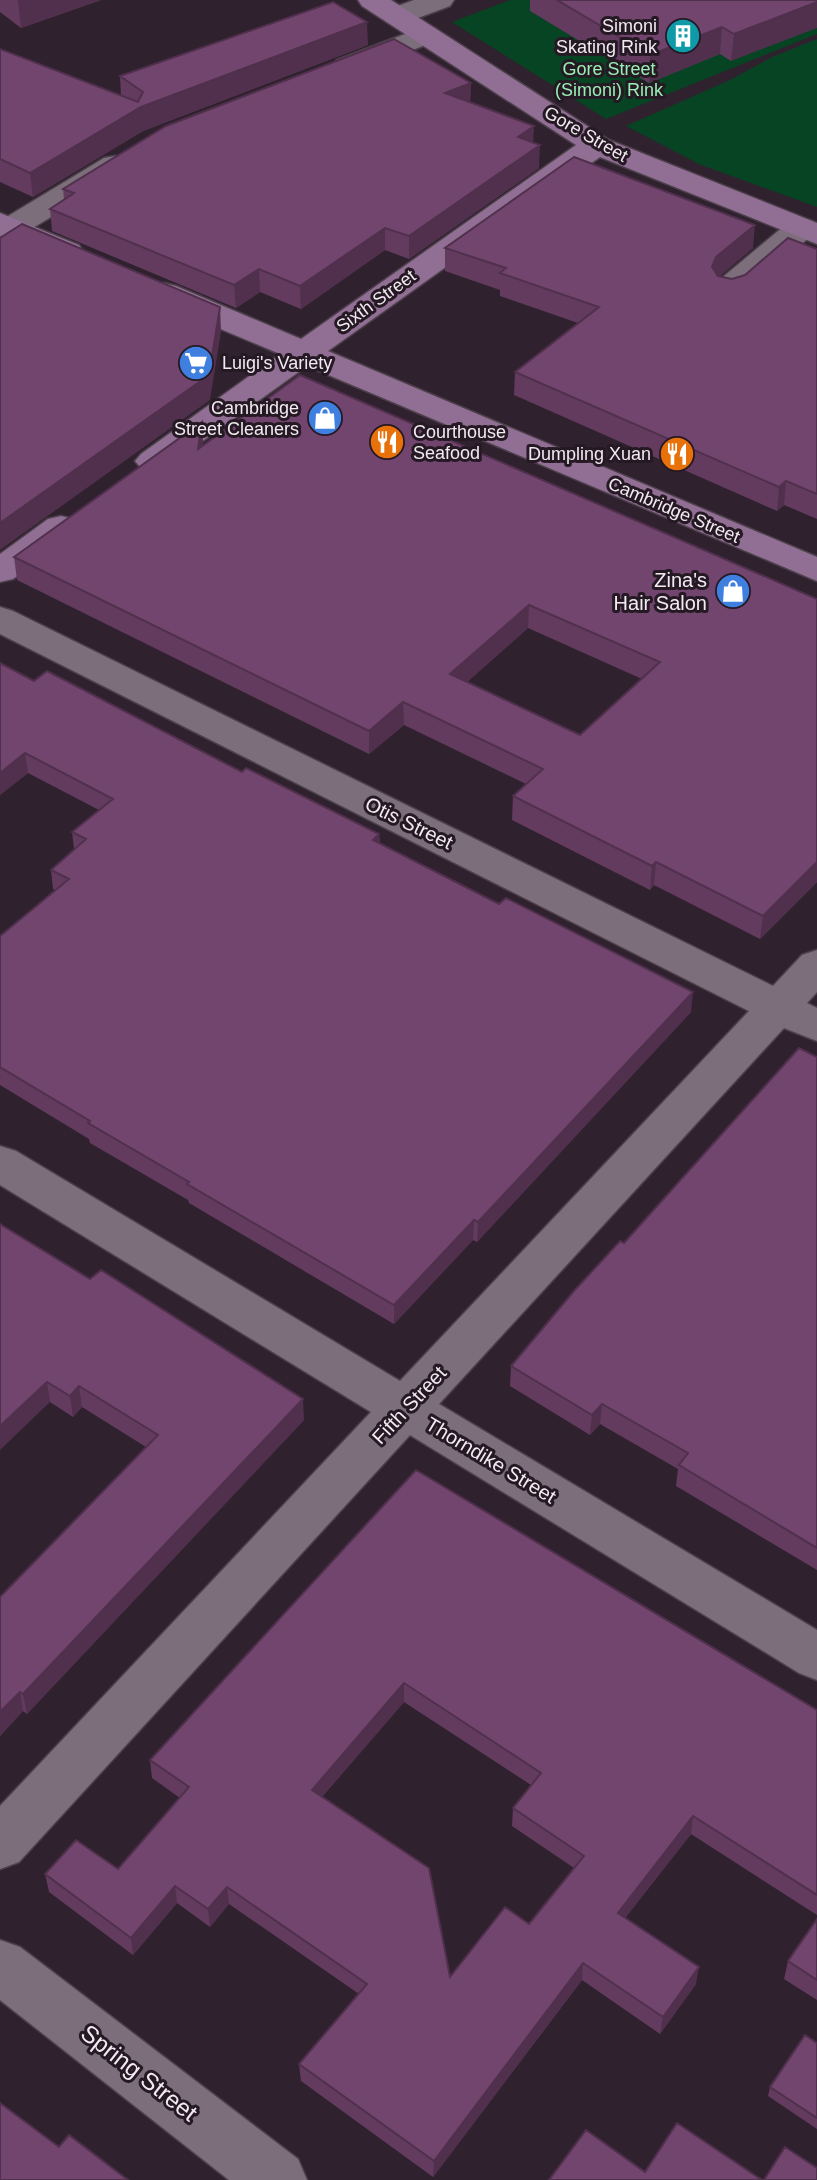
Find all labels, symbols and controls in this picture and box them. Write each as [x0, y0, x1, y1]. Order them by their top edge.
place label: Simoni Skating Rink [556, 16, 658, 57]
building icon: Simoni Skating Rink [664, 17, 702, 55]
park label: Gore Street (Simoni) Rink [555, 59, 664, 100]
street label: Gore Street [541, 102, 631, 166]
street label: Sixth Street [332, 266, 420, 336]
supermarket icon: Luigi's Variety [177, 344, 215, 382]
place label: Luigi's Variety [222, 353, 332, 373]
place label: Cambridge Street Cleaners [174, 398, 299, 439]
shop icon: Cambridge Street Cleaners [306, 399, 344, 437]
place label: Courthouse Seafood [413, 422, 506, 463]
restaurant icon: Courthouse Seafood [368, 423, 406, 461]
restaurant icon: Dumpling Xuan [658, 435, 696, 473]
place label: Dumpling Xuan [528, 444, 651, 464]
street label: Cambridge Street [605, 473, 743, 547]
place label: Zina's Hair Salon [614, 569, 707, 614]
shop icon: Zina's Hair Salon [714, 572, 752, 610]
street label: Otis Street [362, 792, 457, 854]
street label: Fifth Street [368, 1361, 451, 1448]
street label: Thorndike Street [422, 1412, 560, 1508]
street label: Spring Street [76, 2019, 203, 2127]

